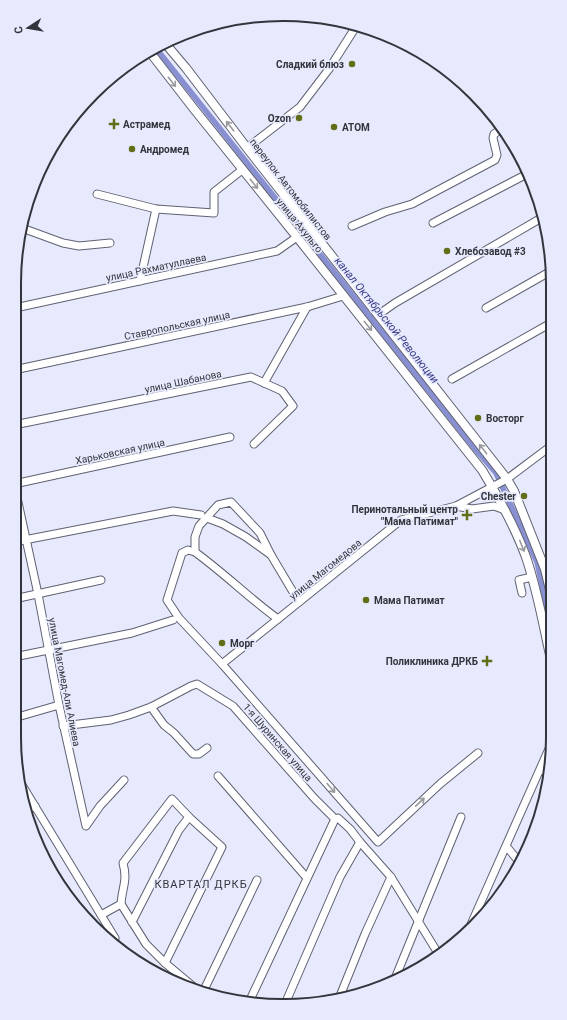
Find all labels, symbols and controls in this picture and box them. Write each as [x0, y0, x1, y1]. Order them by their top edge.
north arrow [8, 8, 48, 48]
text: С [12, 25, 26, 35]
place label: Сладкий блюз [276, 59, 344, 70]
marker: Сладкий блюз [347, 59, 357, 69]
one-way arrow [168, 77, 177, 88]
place label: Ozon [268, 113, 291, 124]
marker: Ozon [294, 113, 304, 123]
marker: Астрамед [108, 118, 120, 130]
place label: Астрамед [123, 119, 171, 130]
one-way arrow [226, 120, 234, 131]
marker: АТОМ [329, 122, 339, 132]
place label: АТОМ [342, 122, 370, 133]
street label: переулок Автомобилистов [248, 136, 334, 242]
marker: Андромед [127, 144, 137, 154]
place label: Андромед [140, 144, 190, 155]
one-way arrow [249, 178, 258, 189]
street label: улица Ахульго [274, 196, 325, 255]
marker: Хлебозавод #3 [442, 246, 452, 256]
place label: Хлебозавод #3 [455, 246, 526, 257]
street label: улица Рахматуллаева [105, 251, 207, 283]
water label: канал Октябрьской Революции [332, 255, 441, 386]
street label: Ставропольская улица [123, 309, 231, 342]
one-way arrow [363, 321, 372, 332]
street label: улица Шабанова [144, 368, 223, 395]
marker: Восторг [473, 413, 483, 423]
place label: Восторг [486, 413, 524, 424]
street label: Харьковская улица [74, 437, 166, 466]
one-way arrow [478, 443, 487, 454]
place label: Chester [481, 491, 516, 502]
marker: Chester [519, 491, 529, 501]
place label: Перинотальный центр "Мама Патимат" [351, 504, 458, 527]
marker: Перинотальный центр "Мама Патимат" [461, 509, 473, 521]
street label: улица Магомедова [287, 537, 364, 602]
one-way arrow [518, 539, 526, 551]
marker: Мама Патимат [361, 595, 371, 605]
place label: Мама Патимат [374, 595, 445, 606]
street label: улица Магомед-Али Алиева [47, 617, 82, 747]
marker: Морг [217, 638, 227, 648]
place label: Морг [230, 638, 255, 649]
marker: Поликлиника ДРКБ [481, 655, 493, 667]
place label: Поликлиника ДРКБ [386, 656, 478, 667]
street label: 1-я Шуринская улица [241, 701, 314, 783]
one-way arrow [326, 783, 335, 794]
one-way arrow [415, 797, 425, 807]
district label: КВАРТАЛ ДРКБ [154, 878, 248, 891]

